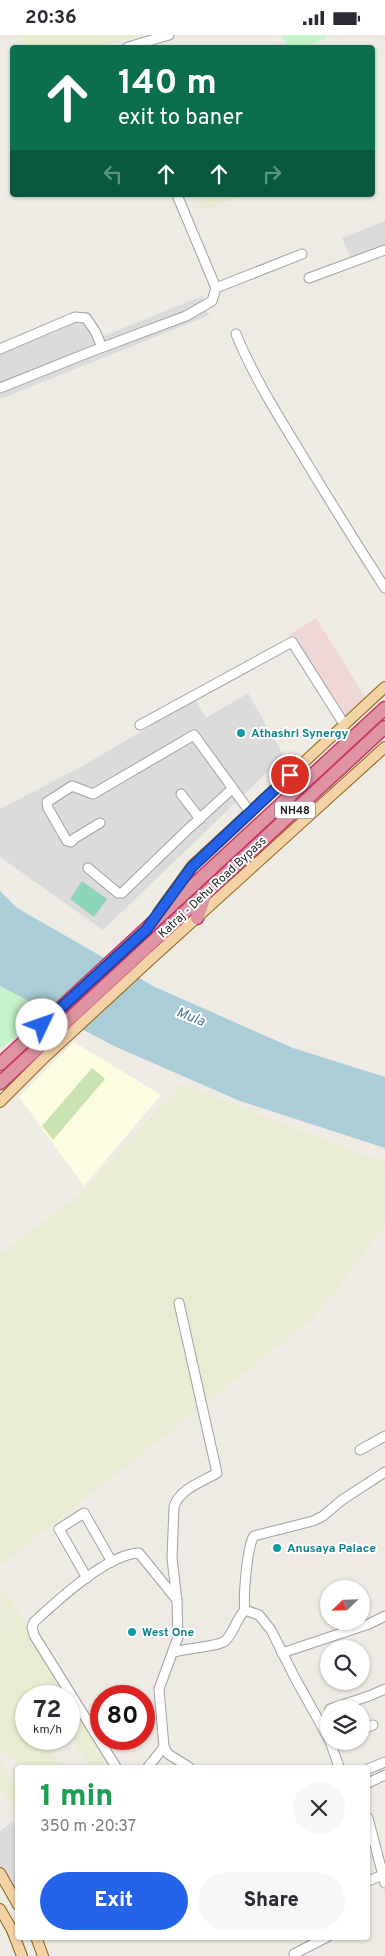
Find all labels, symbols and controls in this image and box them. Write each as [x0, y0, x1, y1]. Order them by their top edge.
text: 20:36 [25, 6, 77, 30]
text: 140 m [118, 62, 217, 106]
icon: ahead [35, 65, 100, 130]
text: exit to baner [118, 105, 243, 132]
icon: left [99, 160, 127, 188]
icon: ahead [152, 160, 180, 188]
icon: ahead [205, 160, 233, 188]
icon: right [258, 160, 286, 188]
place label: Athashri Synergy [251, 726, 348, 742]
marker: Athashri Synergy [235, 727, 247, 739]
pin [269, 754, 311, 796]
icon: arrive [276, 761, 304, 789]
road number: NH48 [275, 801, 315, 819]
street label: Katraj - Dehu Road Bypass [155, 833, 270, 942]
position arrow [15, 998, 67, 1050]
water label: Mula [174, 1004, 208, 1031]
place label: Anusaya Palace [287, 1541, 376, 1557]
marker: Anusaya Palace [271, 1542, 283, 1554]
north arrow [320, 1580, 370, 1630]
map controls [320, 1580, 370, 1750]
place label: West One [142, 1625, 194, 1641]
marker: West One [126, 1626, 138, 1638]
button: search [320, 1640, 370, 1690]
speed limit sign: 80 [90, 1685, 155, 1750]
text: 72 [33, 1695, 62, 1727]
button: layers [320, 1700, 370, 1750]
text: km/h [33, 1722, 62, 1738]
text: 1 min [40, 1779, 113, 1816]
button: close [293, 1782, 345, 1834]
text: 350 m · 20:37 [40, 1817, 136, 1837]
button: Exit [40, 1872, 188, 1930]
button: Share [198, 1872, 345, 1930]

